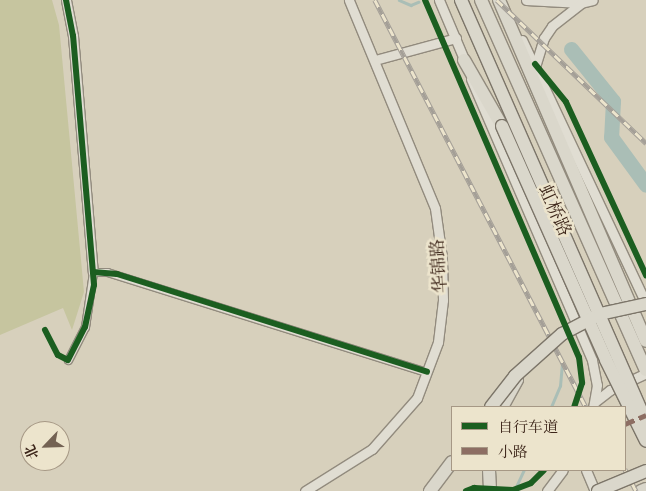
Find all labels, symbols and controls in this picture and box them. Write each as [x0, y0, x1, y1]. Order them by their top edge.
street label: 虹桥路 [533, 182, 575, 240]
street label: 华锦路 [427, 238, 453, 294]
legend [451, 406, 626, 471]
text: 自行车道 [498, 417, 558, 437]
north arrow [20, 421, 70, 471]
text: 北 [20, 442, 43, 462]
text: 小路 [498, 442, 528, 462]

